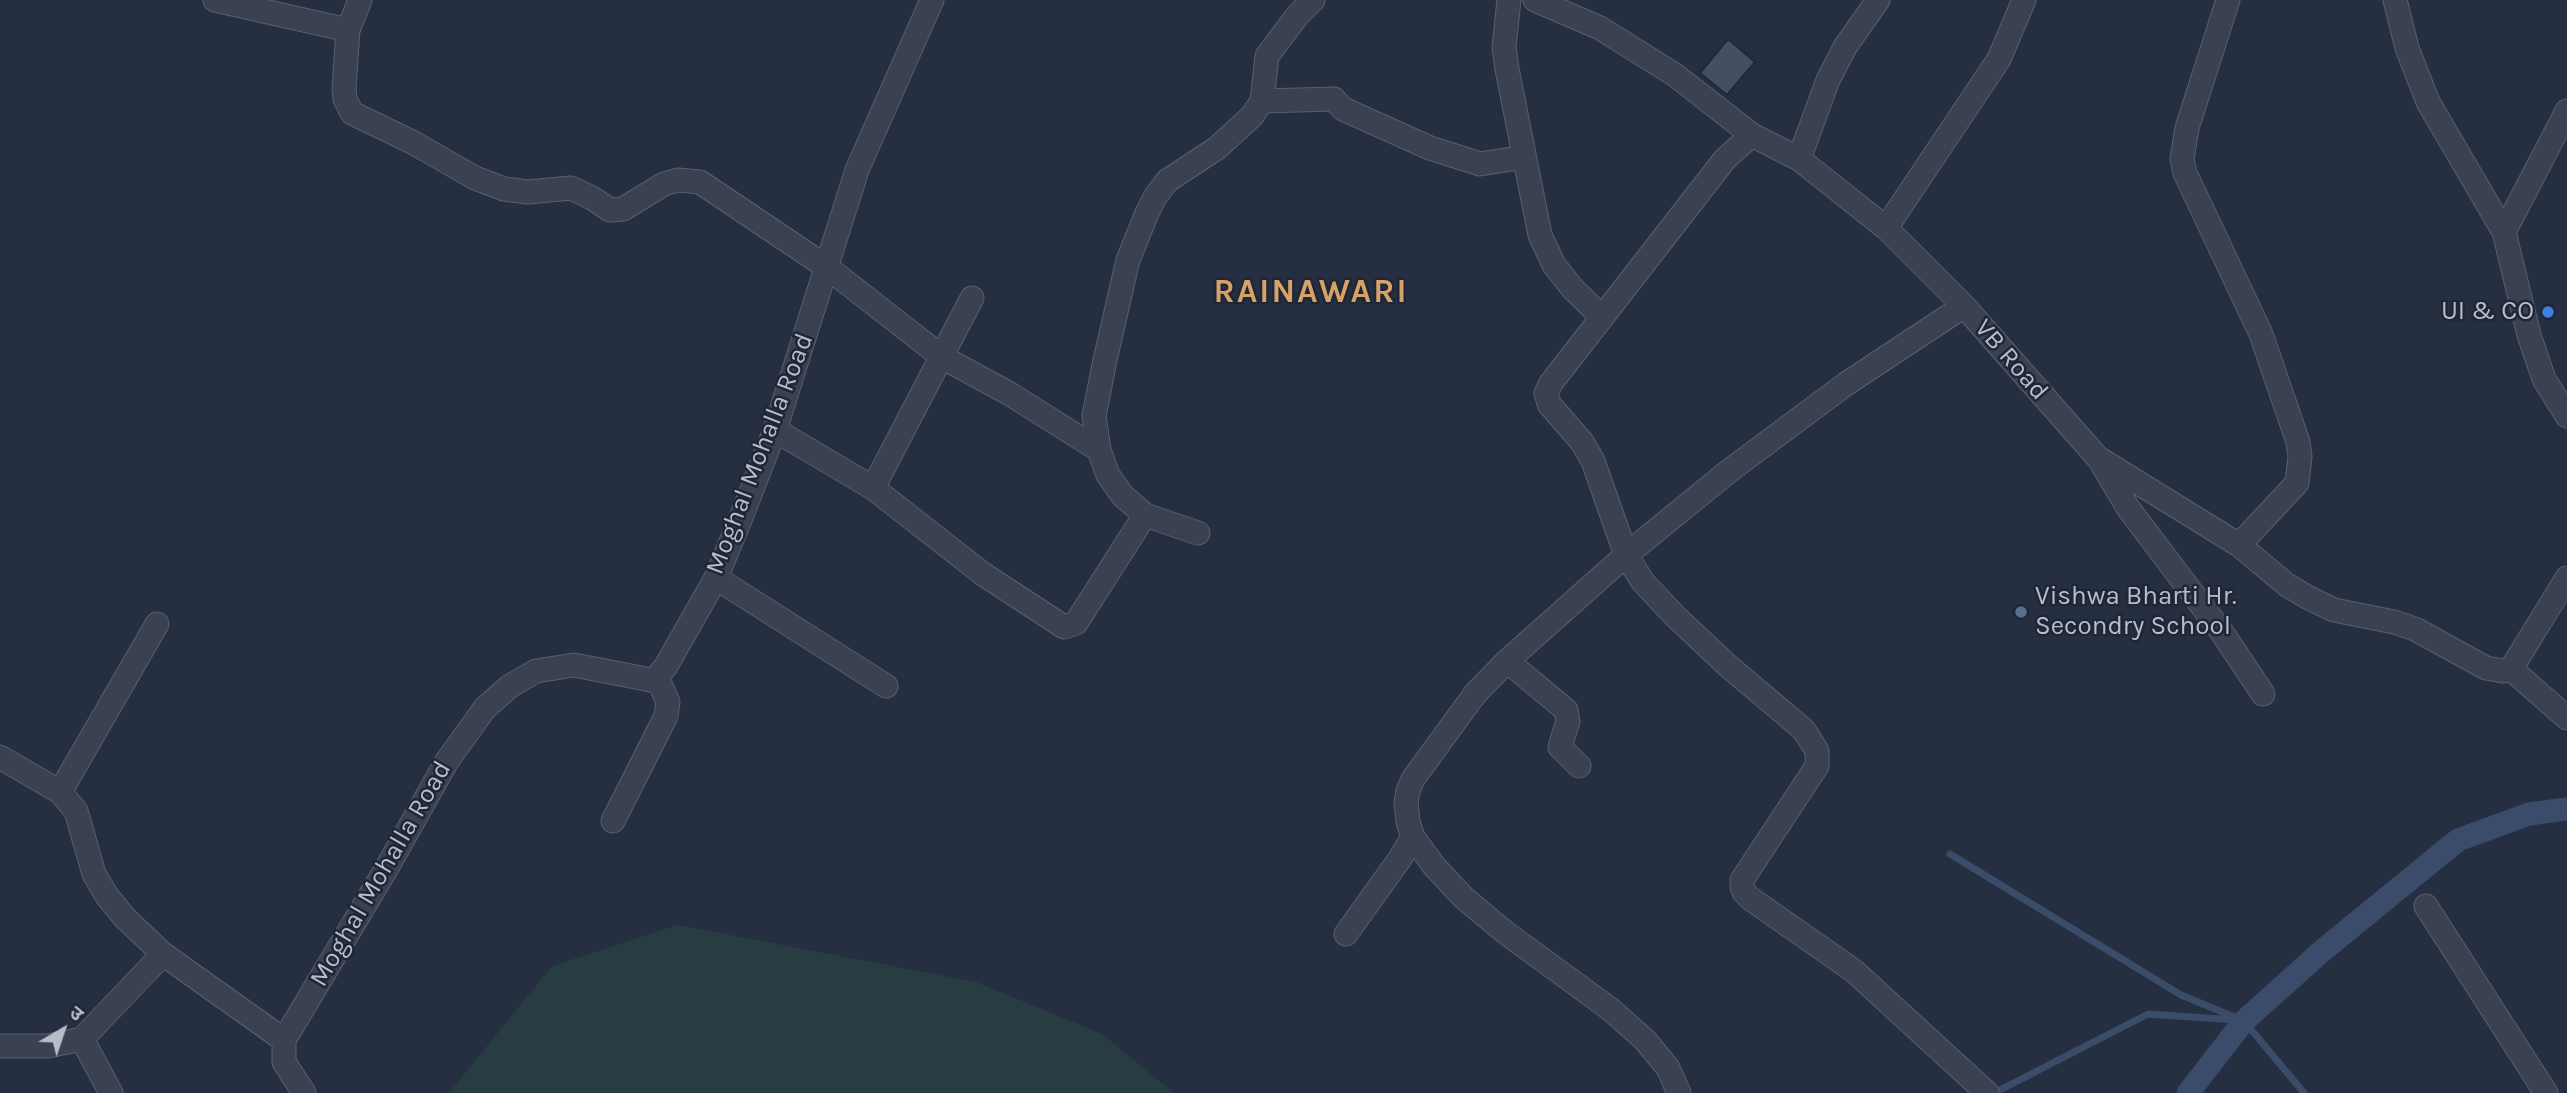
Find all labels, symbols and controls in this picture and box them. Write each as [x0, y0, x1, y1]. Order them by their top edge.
district label: RAINAWARI [1215, 273, 1407, 313]
place label: UI & CO [2441, 296, 2534, 328]
marker: UI & CO [2540, 304, 2556, 320]
street label: VB Road [1967, 313, 2055, 407]
street label: Moghal Mohalla Road [700, 329, 820, 579]
place label: Vishwa Bharti Hr. Secondry School [2035, 581, 2237, 642]
marker: Vishwa Bharti Hr. Secondry School [2013, 604, 2029, 620]
street label: Moghal Mohalla Road [304, 756, 458, 992]
north arrow [28, 995, 98, 1065]
text: उ [65, 1002, 87, 1026]

